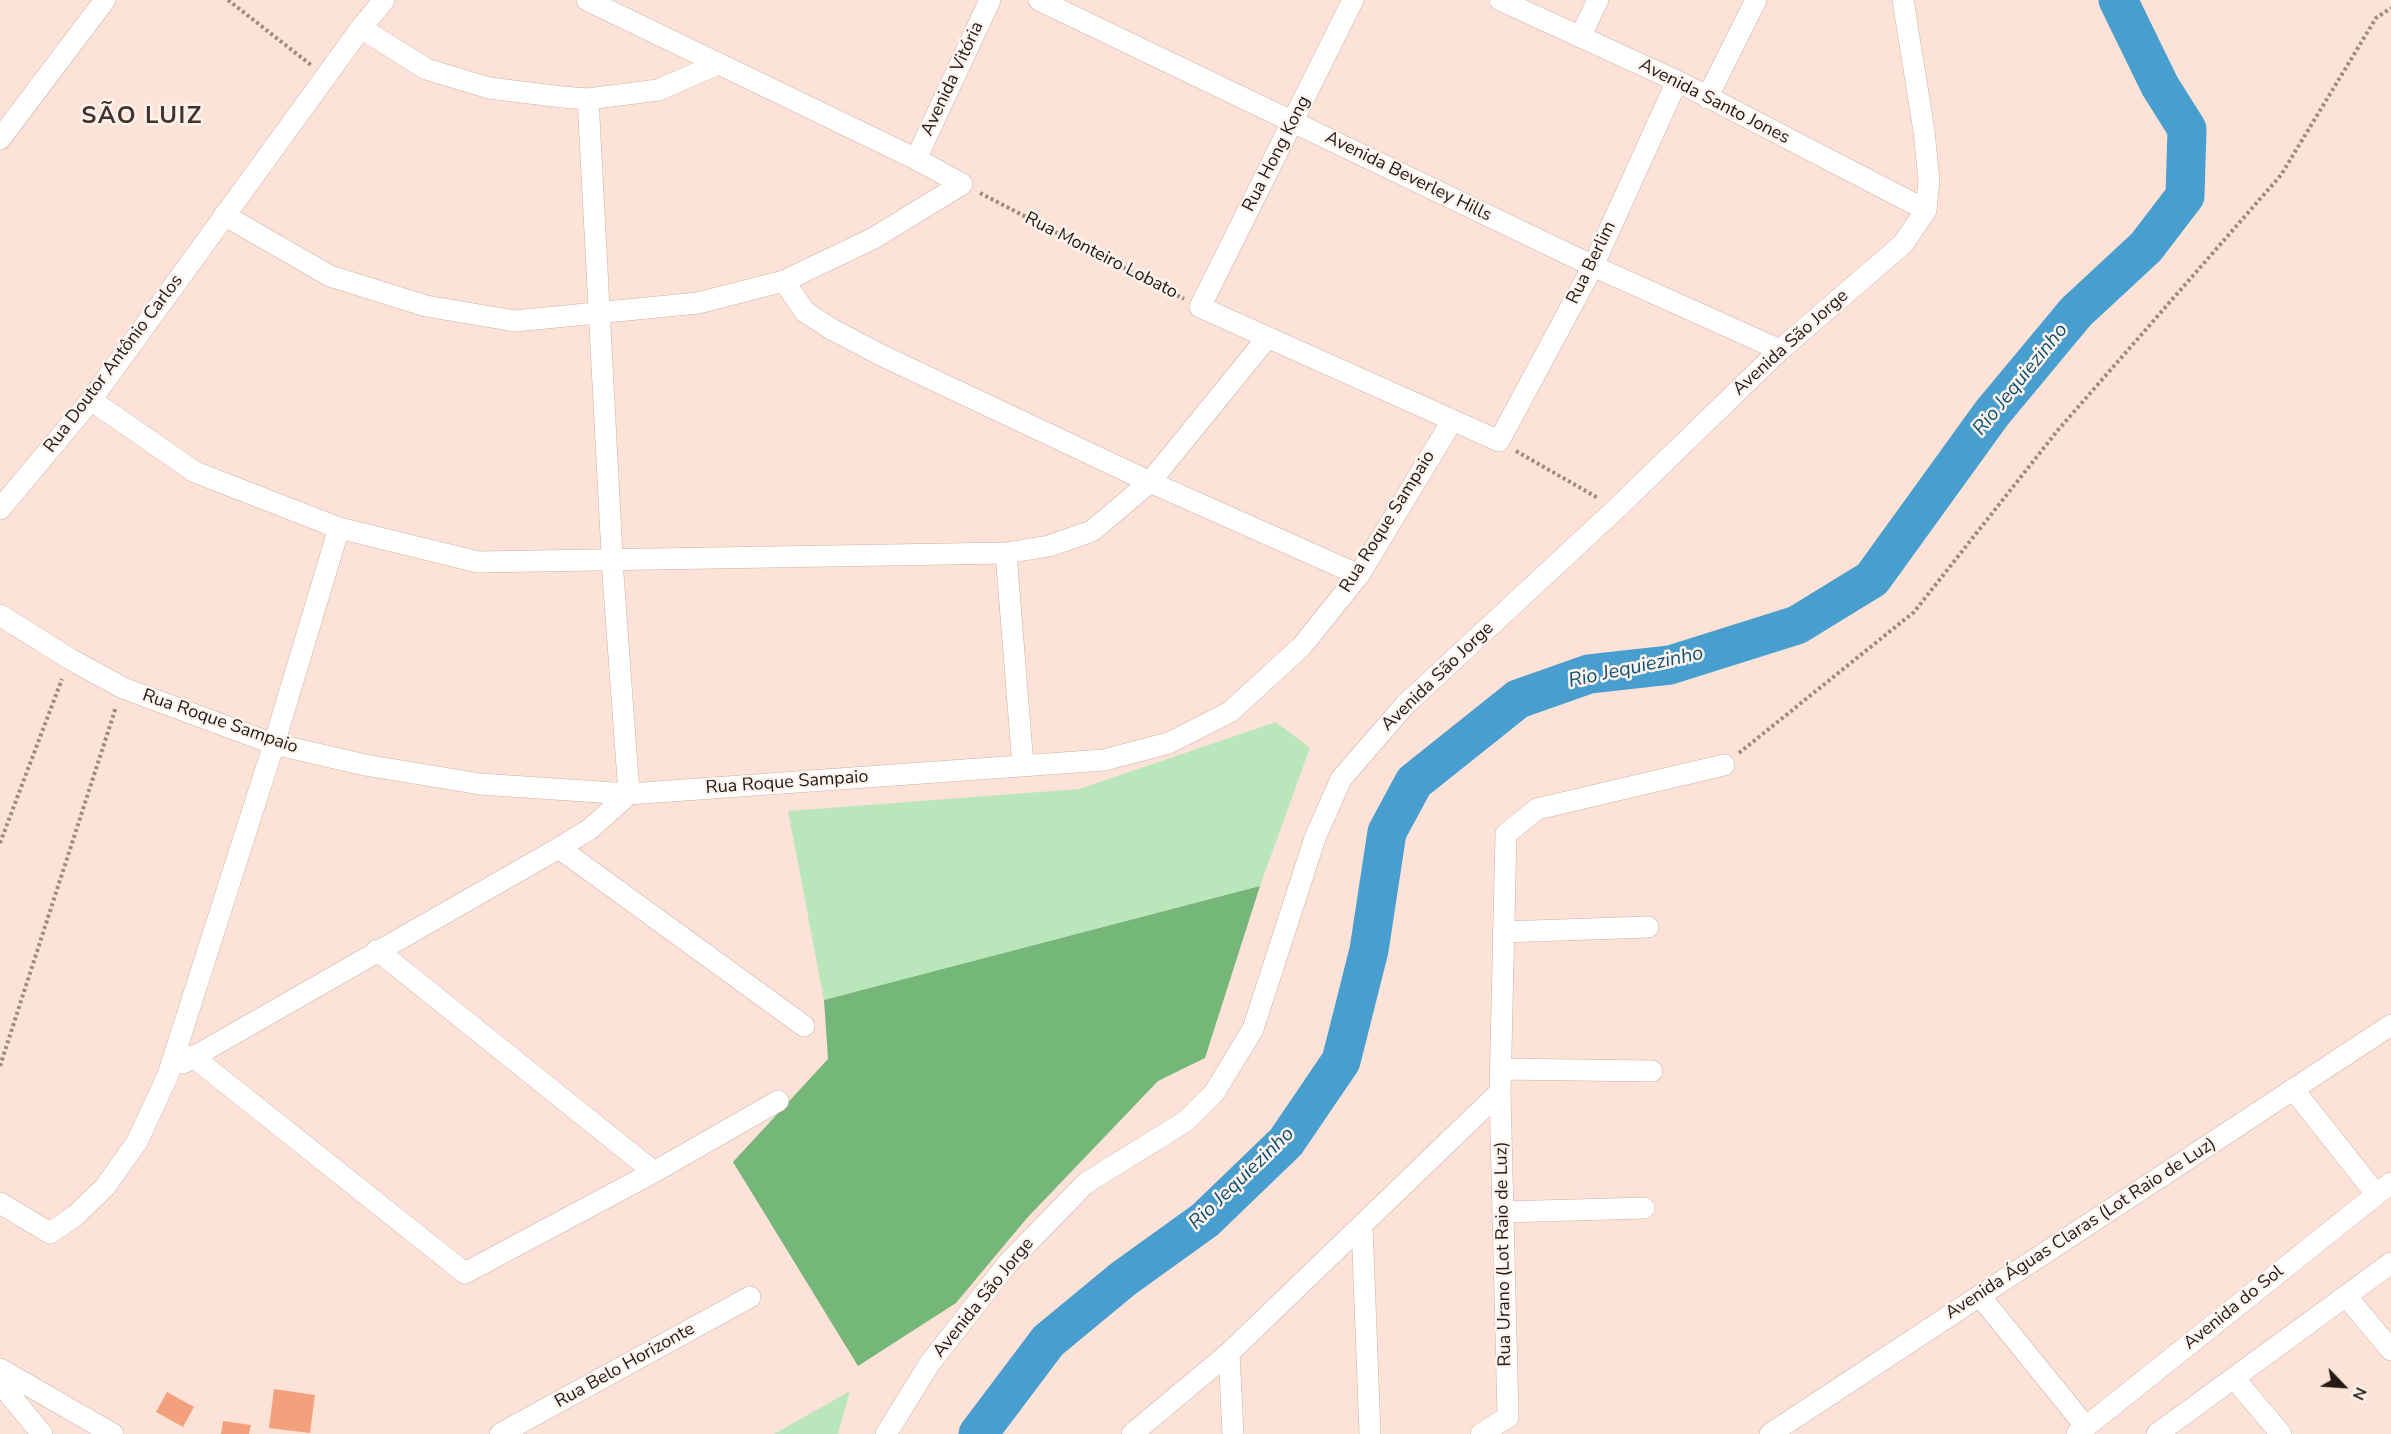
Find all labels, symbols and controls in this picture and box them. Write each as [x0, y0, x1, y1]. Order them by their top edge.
street label: Avenida Vitória [917, 19, 989, 139]
street label: Avenida Santo Jones [1635, 55, 1793, 149]
street label: Rua Hong Kong [1238, 92, 1316, 216]
district label: SÃO LUIZ [81, 103, 203, 131]
street label: Avenida Beverley Hills [1321, 127, 1495, 227]
street label: Rua Monteiro Lobato [1021, 208, 1181, 304]
street label: Rua Berlim [1563, 218, 1621, 308]
street label: Rua Doutor Antônio Carlos [40, 271, 188, 457]
street label: Avenida São Jorge [1729, 285, 1853, 401]
water label: Rio Jequiezinho [1968, 319, 2074, 441]
street label: Rua Roque Sampaio [1336, 447, 1440, 597]
street label: Avenida São Jorge [1377, 618, 1499, 736]
water label: Rio Jequiezinho [1566, 642, 1706, 694]
street label: Rua Roque Sampaio [139, 685, 301, 759]
street label: Rua Roque Sampaio [705, 767, 869, 799]
water label: Rio Jequiezinho [1184, 1123, 1300, 1235]
street label: Avenida Águas Claras (Lot Raio de Luz) [1942, 1133, 2220, 1325]
street label: Rua Urano (Lot Raio de Luz) [1491, 1141, 1517, 1367]
street label: Avenida São Jorge [929, 1234, 1039, 1362]
street label: Avenida do Sol [2180, 1261, 2288, 1355]
street label: Rua Belo Horizonte [551, 1319, 699, 1413]
north arrow [2313, 1356, 2373, 1416]
text: N [2347, 1384, 2372, 1404]

